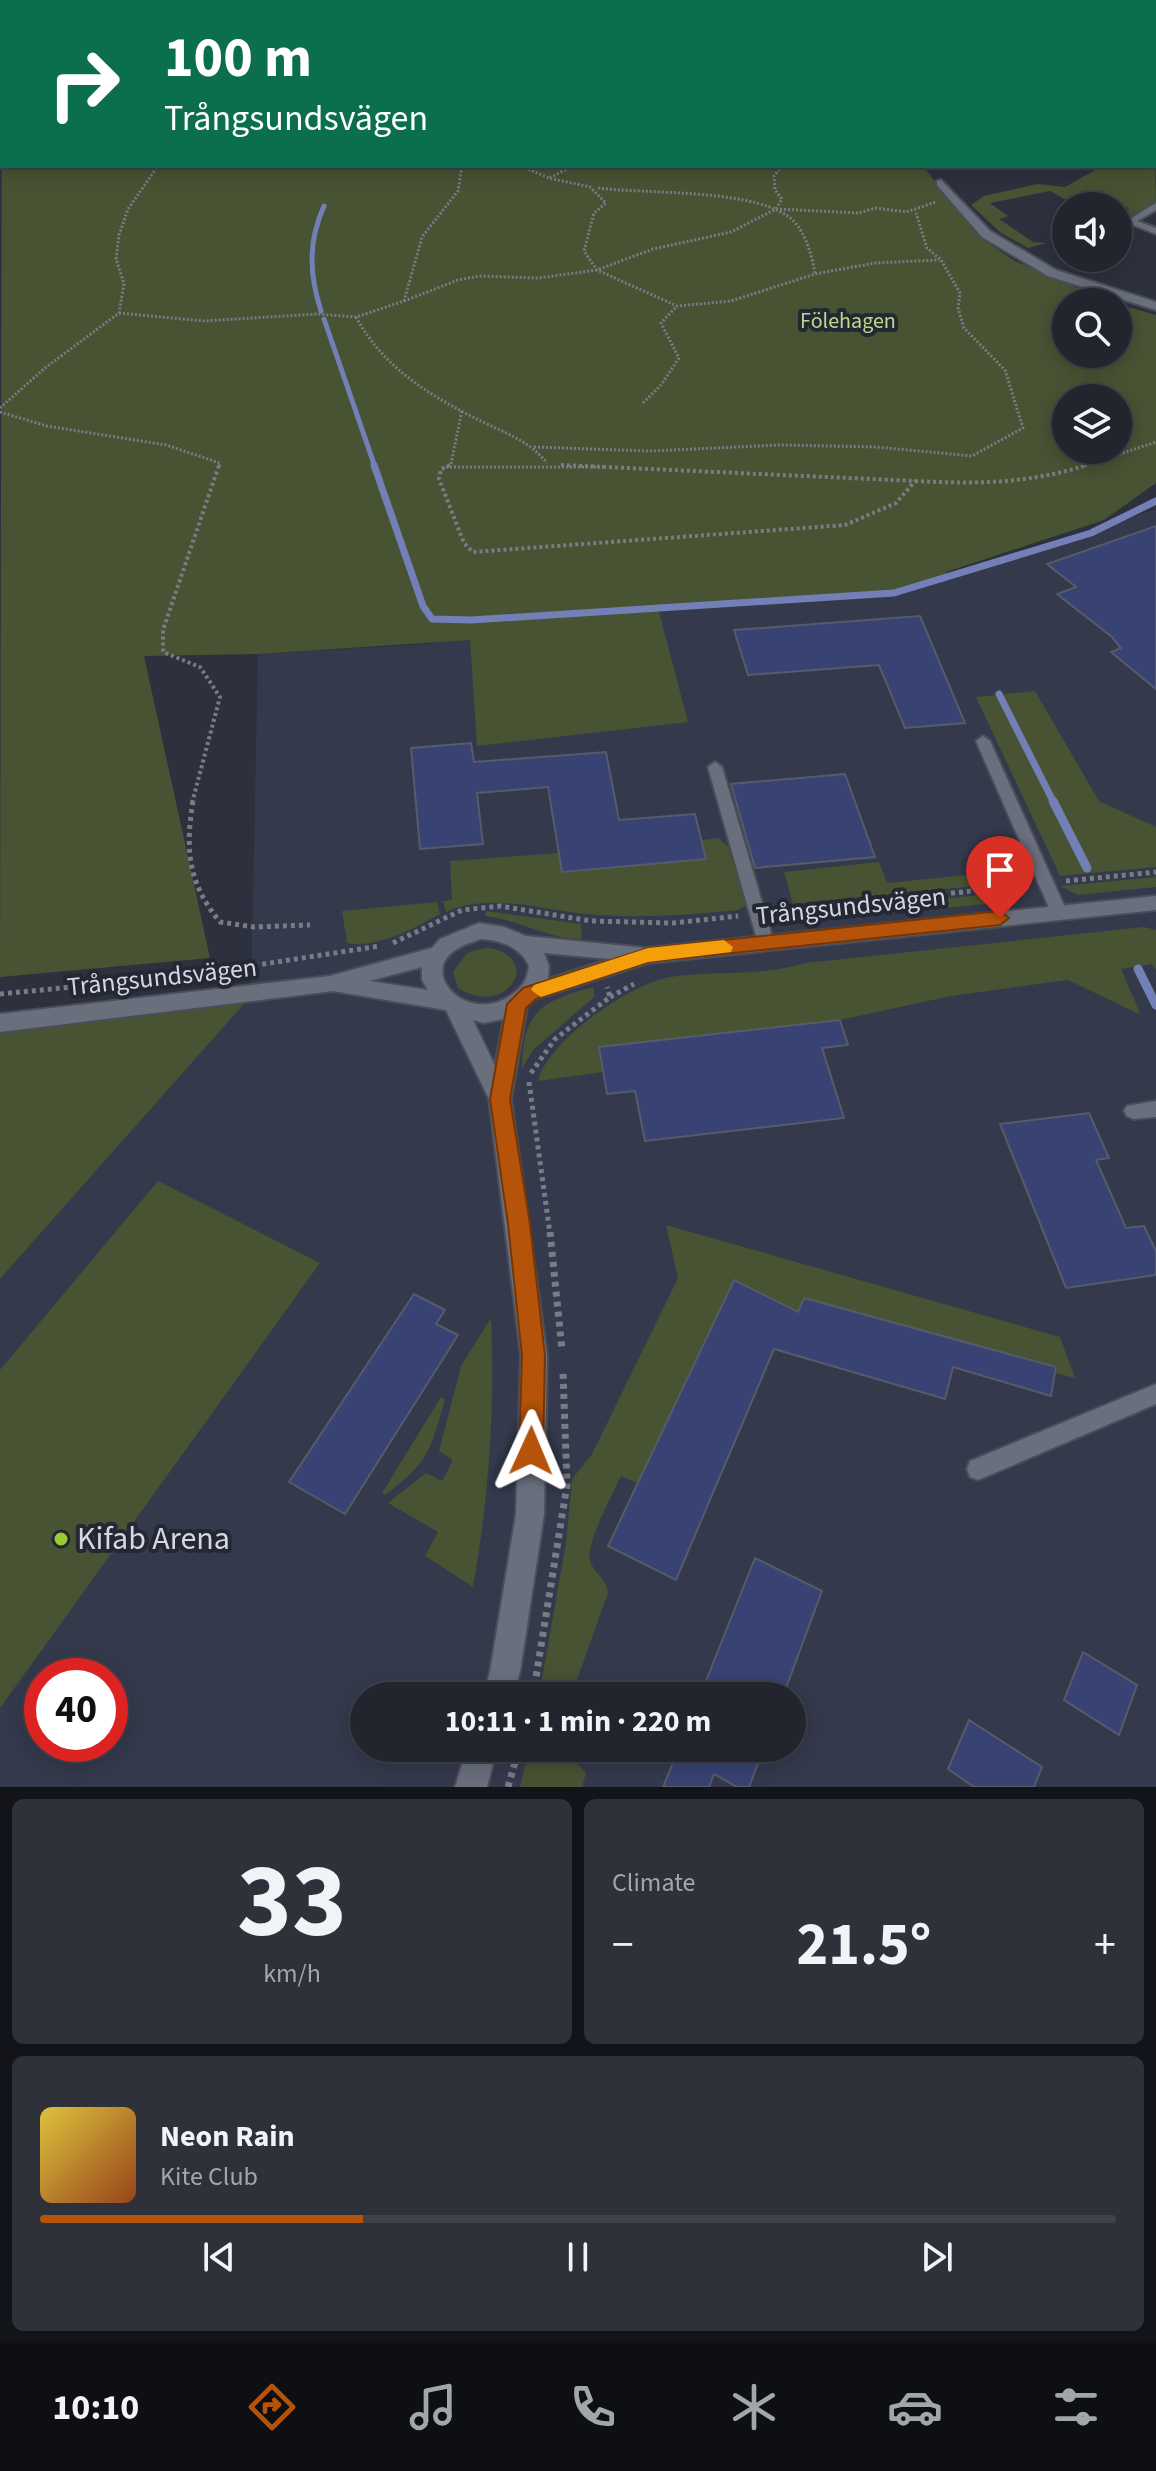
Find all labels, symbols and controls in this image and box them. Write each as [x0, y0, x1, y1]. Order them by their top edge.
text: 100 m [164, 19, 312, 98]
icon: right [32, 32, 136, 136]
text: Trångsundsvägen [164, 93, 428, 144]
map controls [1052, 192, 1132, 464]
button: sound [1052, 192, 1132, 272]
button: search [1052, 288, 1132, 368]
park label: Fölehagen [800, 305, 896, 337]
button: layers [1052, 384, 1132, 464]
pin [966, 836, 1034, 918]
icon: arrive [978, 848, 1022, 892]
street label: Trångsundsvägen [754, 878, 948, 934]
street label: Trångsundsvägen [65, 949, 259, 1005]
position arrow [489, 1409, 573, 1493]
place label: Kifab Arena [77, 1516, 230, 1562]
marker: Kifab Arena [52, 1530, 70, 1548]
speed limit sign: 40 [24, 1658, 128, 1762]
text: 10:11 · 1 min · 220 m [445, 1700, 711, 1743]
text: 33 [237, 1829, 347, 1977]
text: Climate [612, 1864, 696, 1901]
text: 21.5° [797, 1903, 931, 1988]
text: − [612, 1914, 634, 1977]
text: + [1094, 1914, 1116, 1977]
text: km/h [263, 1955, 321, 1992]
text: Neon Rain [160, 2115, 295, 2158]
text: Kite Club [160, 2158, 258, 2195]
icon: previous [197, 2235, 241, 2279]
icon: pause [556, 2235, 600, 2279]
icon: next [915, 2235, 959, 2279]
icon: directions [244, 2379, 300, 2435]
icon: music [405, 2379, 461, 2435]
icon: phone [565, 2379, 621, 2435]
icon: climate [726, 2379, 782, 2435]
icon: car [887, 2379, 943, 2435]
icon: filters [1048, 2379, 1104, 2435]
text: 10:10 [52, 2382, 139, 2433]

